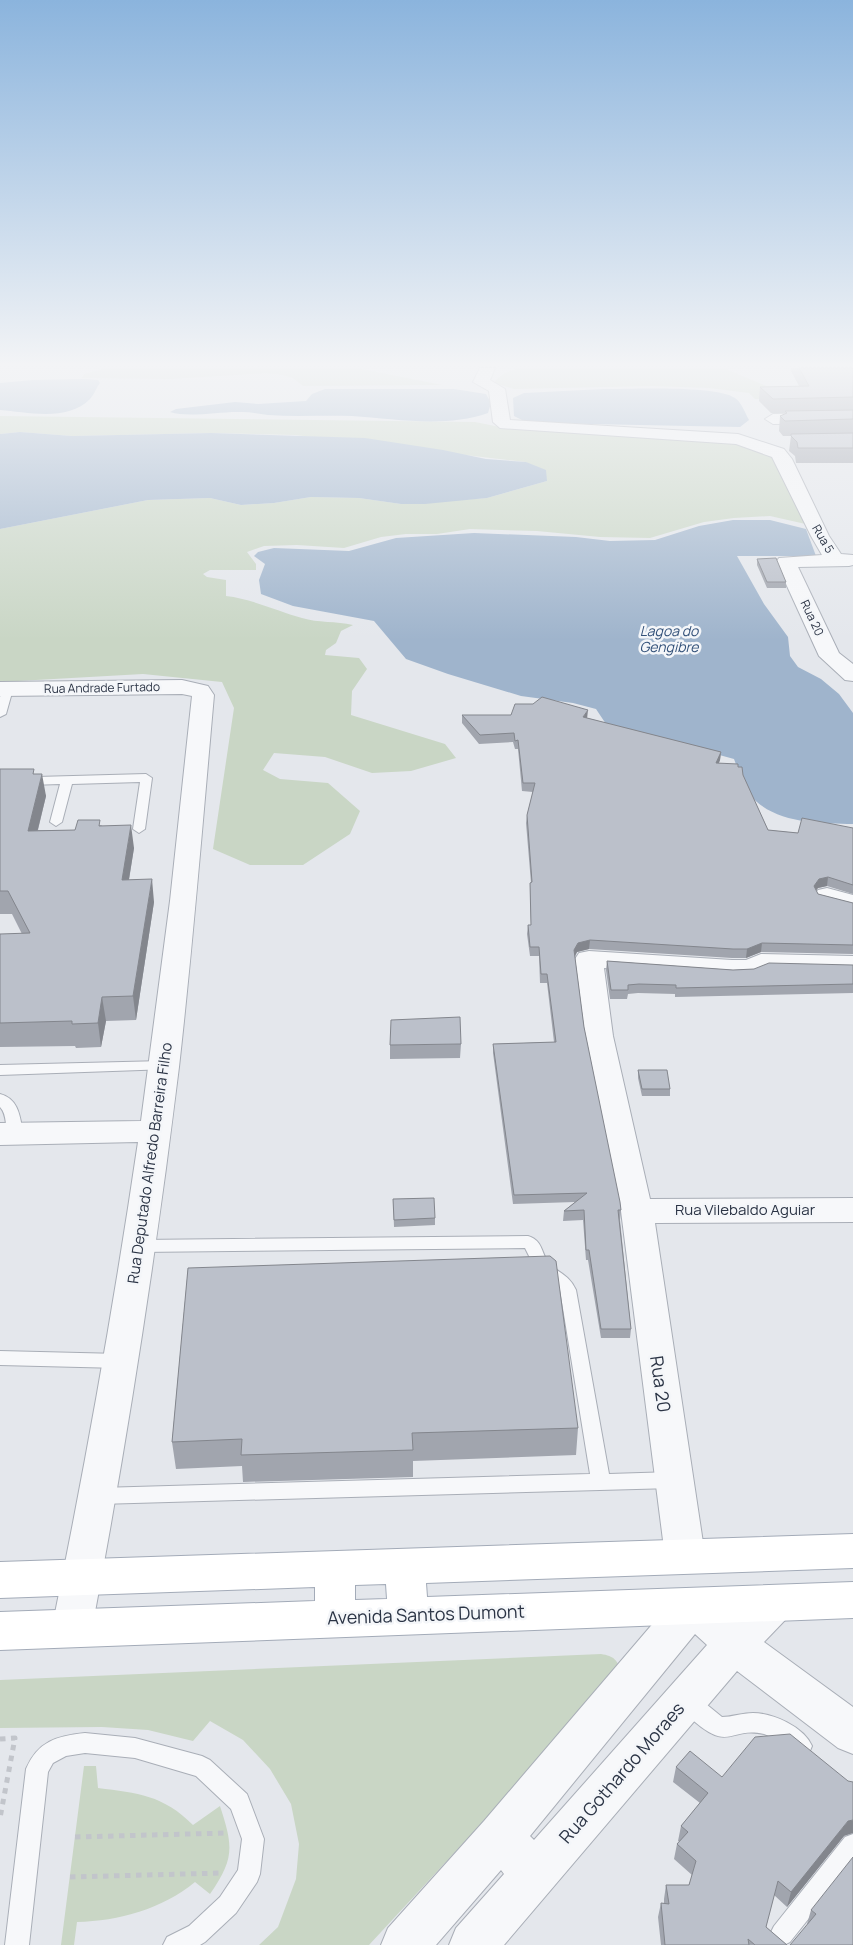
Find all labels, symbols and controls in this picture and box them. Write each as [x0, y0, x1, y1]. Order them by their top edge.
street label: Rua 5 [808, 521, 838, 556]
street label: Rua 20 [797, 597, 828, 639]
water label: Lagoa do Gengibre [639, 621, 699, 656]
street label: Rua Andrade Furtado [44, 678, 160, 697]
street label: Rua Deputado Alfredo Barreira Filho [122, 1041, 177, 1285]
street label: Rua Vilebaldo Aguiar [675, 1199, 816, 1220]
street label: Rua 20 [645, 1354, 677, 1414]
street label: Avenida Santos Dumont [327, 1599, 525, 1629]
street label: Rua Gothardo Moraes [553, 1697, 689, 1848]

